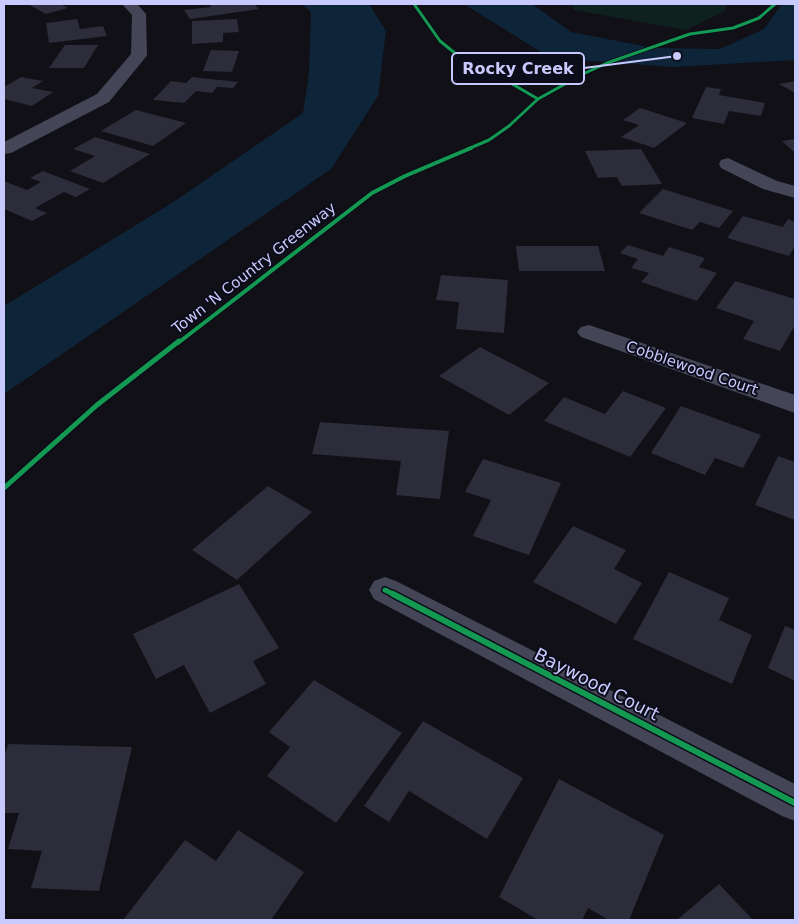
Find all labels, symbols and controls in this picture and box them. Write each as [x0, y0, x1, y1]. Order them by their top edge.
callout: Rocky Creek [452, 53, 584, 84]
text: Rocky Creek [462, 59, 574, 78]
street label: Town 'N Country Greenway [168, 198, 339, 338]
street label: Cobblewood Court [624, 337, 760, 399]
street label: Baywood Court [531, 643, 663, 725]

